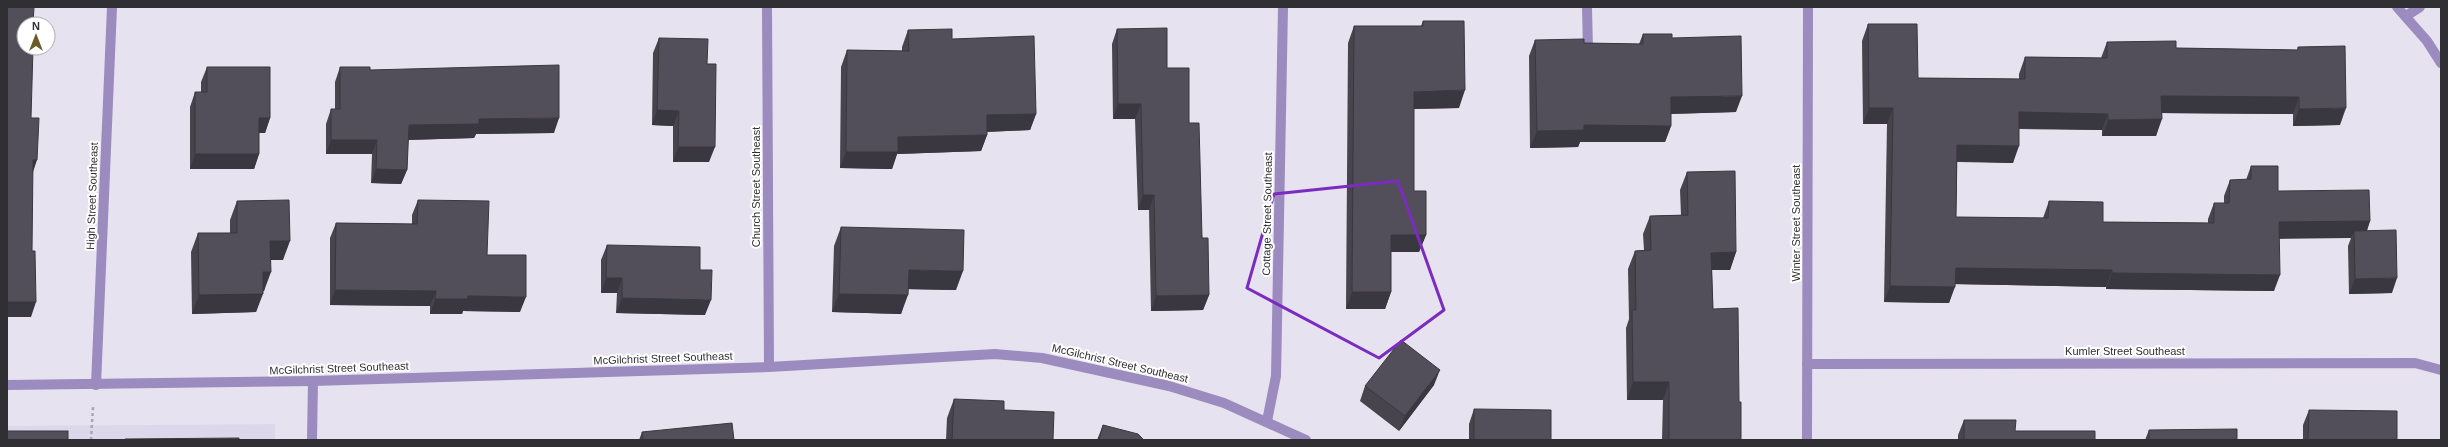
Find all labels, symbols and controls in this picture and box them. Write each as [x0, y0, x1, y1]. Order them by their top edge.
north arrow [16, 16, 56, 56]
text: N [32, 20, 40, 32]
street label: Church Street Southeast [750, 127, 762, 247]
street label: High Street Southeast [84, 142, 100, 250]
street label: Cottage Street Southeast [1260, 152, 1274, 276]
street label: Winter Street Southeast [1790, 165, 1802, 281]
street label: McGilchrist Street Southeast [1051, 341, 1189, 385]
street label: Kumler Street Southeast [2065, 345, 2185, 357]
street label: McGilchrist Street Southeast [593, 350, 733, 366]
street label: McGilchrist Street Southeast [269, 360, 409, 376]

